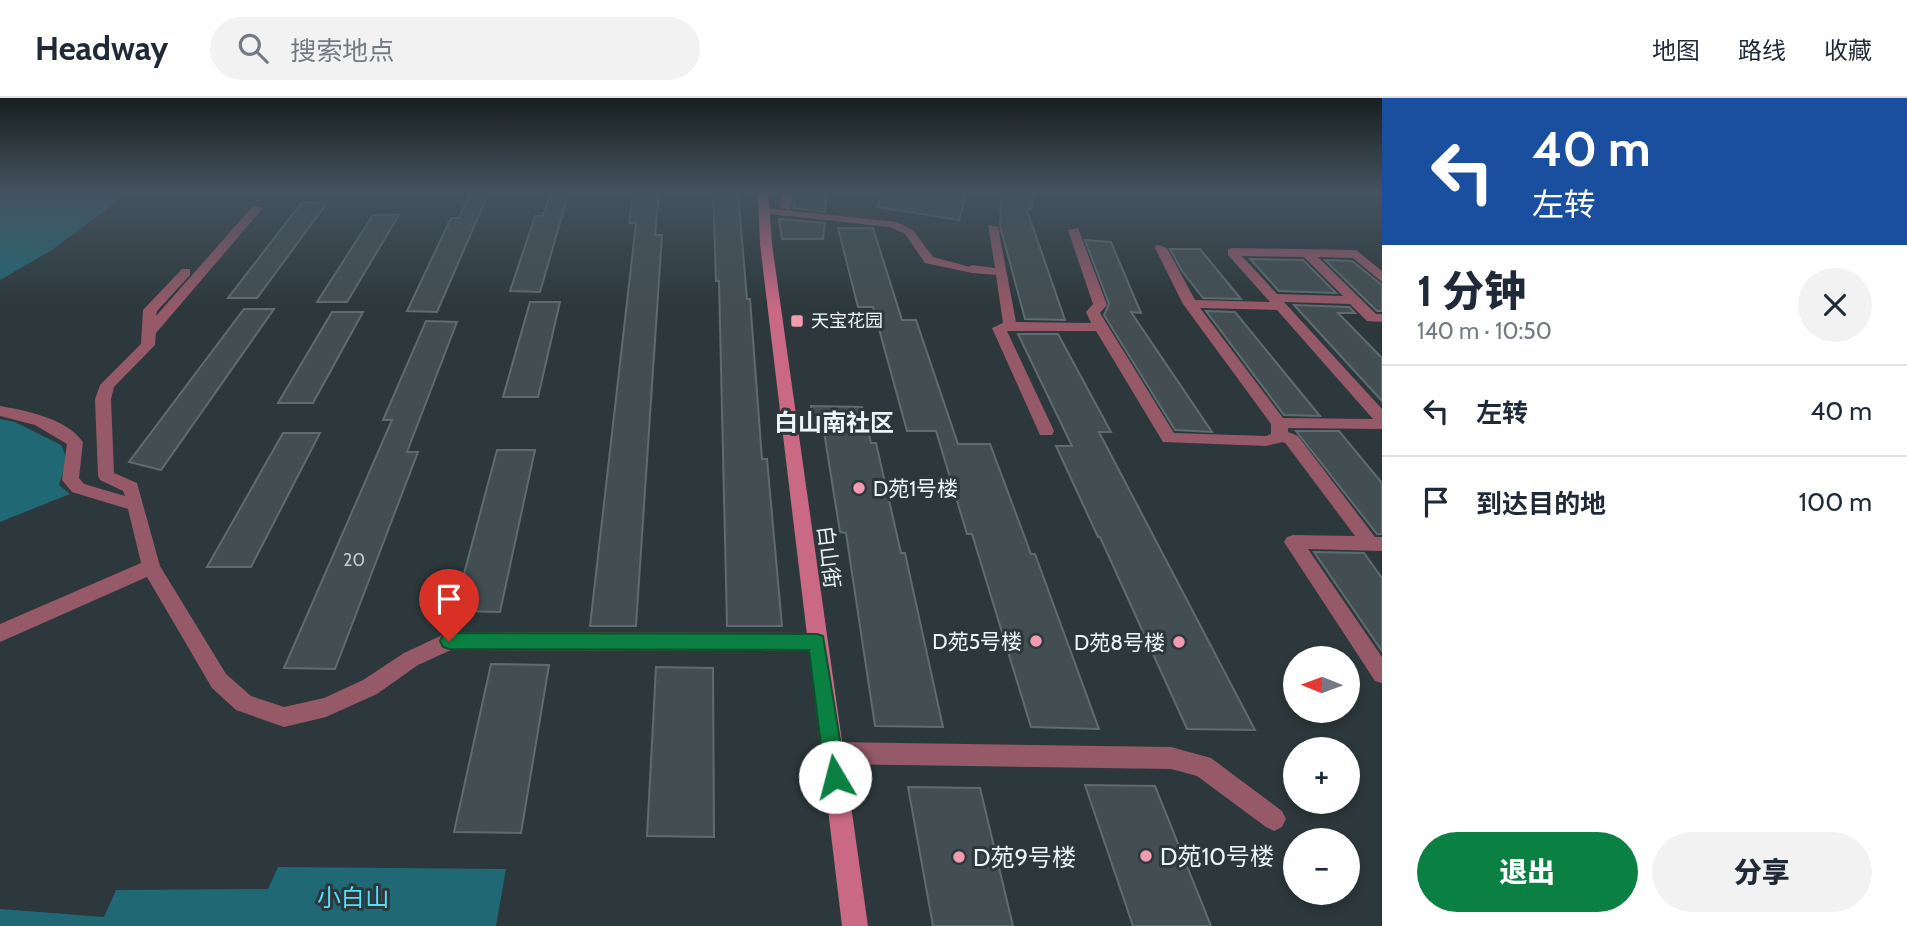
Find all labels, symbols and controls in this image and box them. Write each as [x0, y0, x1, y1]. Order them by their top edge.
search box [210, 17, 700, 80]
text: Headway [35, 28, 168, 68]
icon: search [234, 29, 272, 67]
text: 搜索地点 [290, 35, 394, 67]
text: 地图 [1652, 36, 1700, 65]
text: 路线 [1738, 36, 1786, 65]
text: 收藏 [1824, 36, 1872, 65]
text: 40 m [1532, 119, 1651, 178]
icon: left [1417, 126, 1508, 217]
text: 左转 [1532, 185, 1596, 224]
text: 1 分钟 [1417, 265, 1526, 317]
button: close [1798, 268, 1872, 342]
place label: 天宝花园 [811, 310, 883, 332]
marker: 天宝花园 [789, 313, 805, 329]
text: 140 m · 10:50 [1417, 317, 1552, 345]
icon: left [1417, 392, 1455, 430]
text: 40 m [1810, 395, 1872, 427]
text: 左转 [1476, 397, 1528, 429]
district label: 白山南社区 [774, 408, 894, 437]
place label: D苑1号楼 [873, 476, 958, 501]
marker: D苑1号楼 [851, 480, 867, 496]
icon: arrive [1417, 483, 1455, 521]
text: 100 m [1799, 486, 1872, 518]
text: 到达目的地 [1476, 488, 1606, 520]
street label: 白山街 [813, 524, 845, 590]
house number: 20 [343, 549, 365, 571]
pin [419, 569, 479, 641]
icon: arrive [430, 580, 468, 618]
place label: D苑5号楼 [932, 629, 1022, 654]
place label: D苑8号楼 [1074, 630, 1165, 655]
marker: D苑5号楼 [1028, 633, 1044, 649]
marker: D苑8号楼 [1171, 634, 1187, 650]
north arrow [1283, 646, 1360, 723]
map controls [1283, 646, 1360, 905]
button: + [1283, 737, 1360, 814]
position arrow [798, 740, 872, 814]
button: − [1283, 828, 1360, 905]
button: 退出 [1417, 832, 1638, 912]
button: 分享 [1652, 832, 1872, 912]
place label: D苑10号楼 [1160, 842, 1274, 871]
place label: D苑9号楼 [973, 843, 1076, 872]
marker: D苑10号楼 [1138, 848, 1154, 864]
marker: D苑9号楼 [951, 849, 967, 865]
park label: 小白山 [317, 883, 389, 912]

